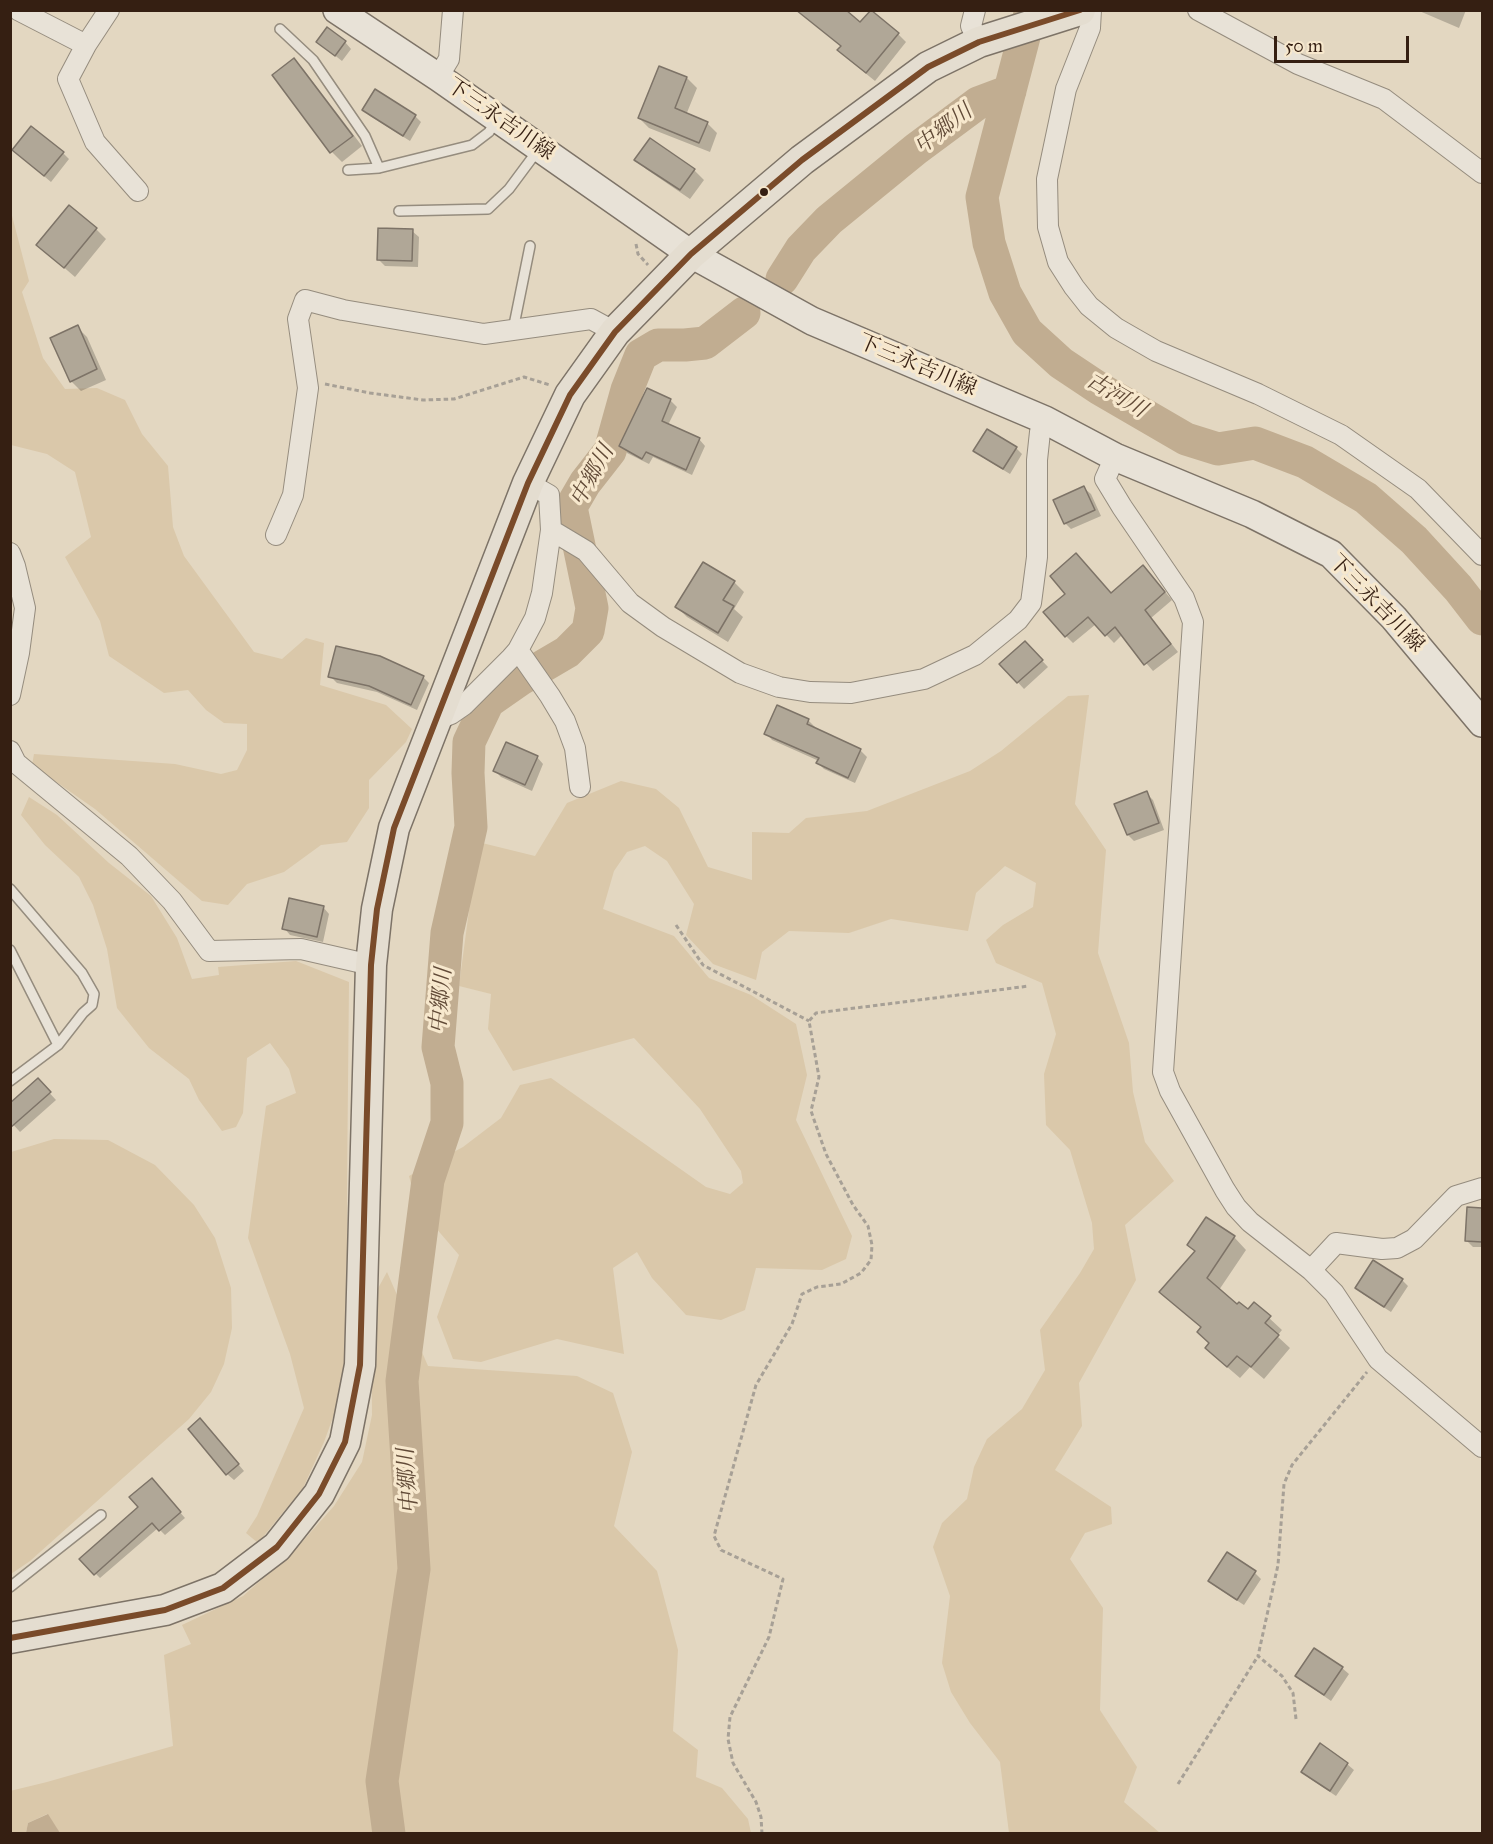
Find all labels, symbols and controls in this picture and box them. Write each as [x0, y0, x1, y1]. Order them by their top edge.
scale bar [1277, 24, 1412, 62]
text: 50 m [1285, 35, 1323, 57]
street label: 下三永吉川線 [441, 74, 559, 166]
water label: 中郷川 [910, 99, 978, 161]
unlabelled marker [758, 186, 770, 198]
street label: 下三永吉川線 [854, 330, 980, 402]
water label: 古河川 [1081, 368, 1151, 424]
water label: 中郷川 [565, 441, 621, 511]
street label: 下三永吉川線 [1323, 550, 1429, 658]
water label: 中郷川 [426, 967, 458, 1035]
water label: 中郷川 [394, 1447, 424, 1515]

